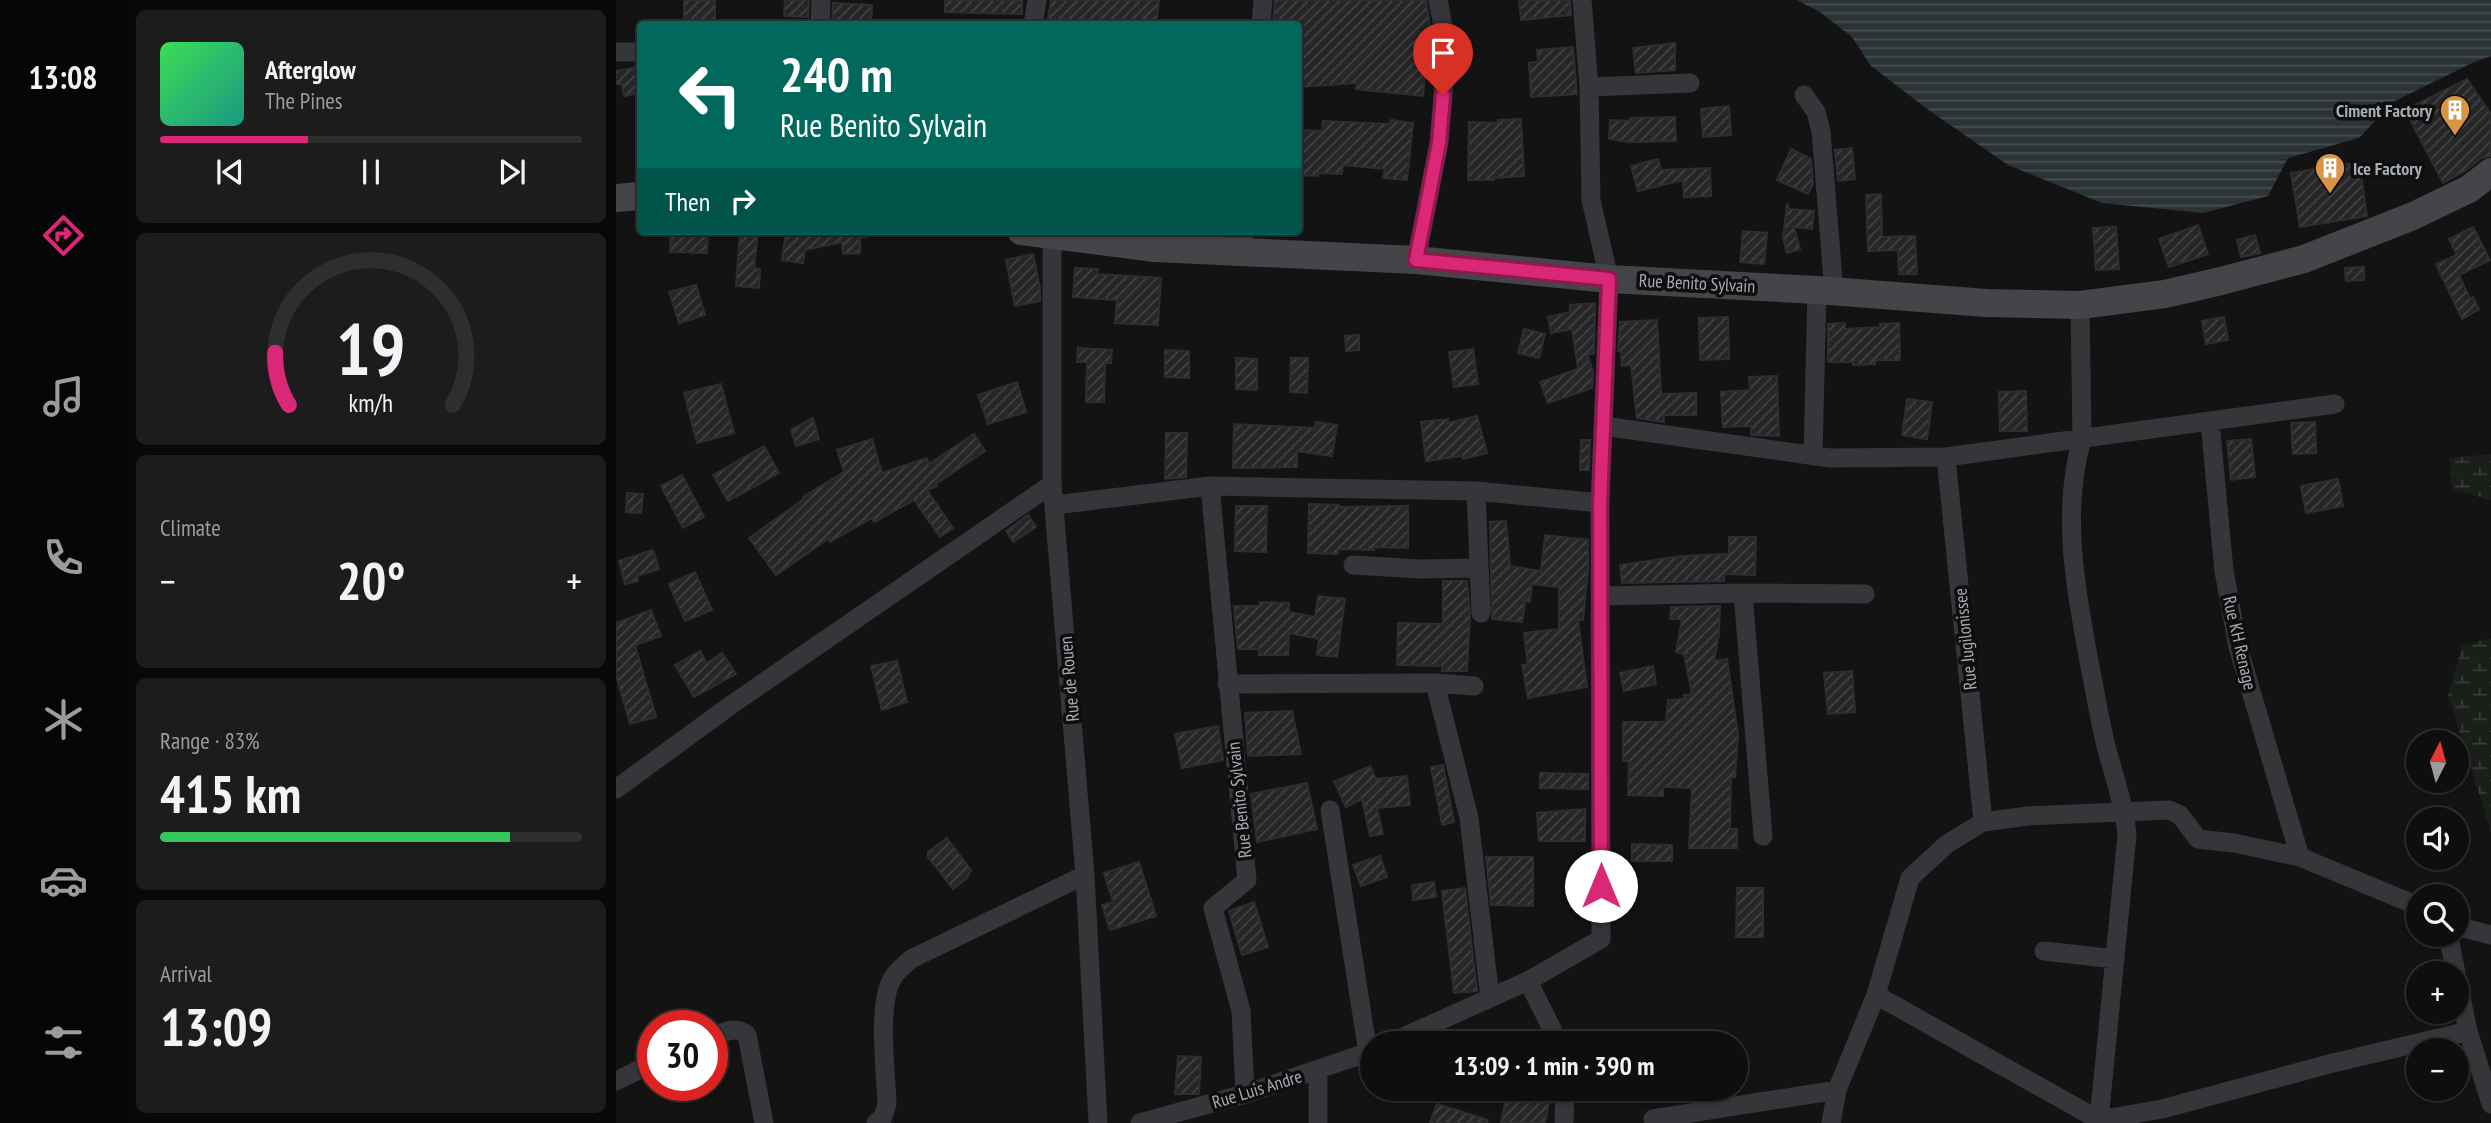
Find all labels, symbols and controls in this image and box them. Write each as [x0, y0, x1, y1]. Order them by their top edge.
pin [1413, 23, 1473, 95]
icon: arrive [1424, 34, 1462, 72]
text: 240 m [780, 42, 893, 106]
icon: left [665, 49, 756, 140]
text: Afterglow [265, 53, 356, 86]
text: 13:08 [28, 56, 98, 98]
text: The Pines [265, 86, 343, 115]
building icon: Ciment Factory [2438, 93, 2472, 137]
place label: Ciment Factory [2336, 99, 2433, 122]
text: Rue Benito Sylvain [780, 104, 987, 146]
building icon: Ice Factory [2313, 151, 2347, 195]
icon: previous [211, 153, 249, 191]
icon: pause [352, 153, 390, 191]
icon: next [493, 153, 531, 191]
place label: Ice Factory [2353, 157, 2423, 180]
icon: right [724, 182, 762, 220]
text: Then [665, 185, 710, 218]
icon: directions [39, 211, 88, 260]
street label: Rue Benito Sylvain [1638, 268, 1756, 298]
text: 19 [336, 301, 406, 395]
icon: music [39, 372, 88, 421]
text: km/h [349, 387, 393, 419]
text: Climate [160, 513, 221, 542]
icon: phone [39, 533, 88, 582]
text: 20° [337, 547, 405, 614]
text: − [160, 556, 176, 605]
text: + [566, 556, 582, 605]
street label: Rue Jugilonissee [1948, 587, 1982, 691]
street label: Rue KH Renage [2218, 594, 2262, 692]
street label: Rue de Rouen [1054, 635, 1084, 723]
icon: climate [39, 695, 88, 744]
text: Range · 83% [160, 726, 260, 755]
north arrow [2406, 730, 2469, 793]
map controls [2406, 730, 2469, 1101]
street label: Rue Benito Sylvain [1221, 741, 1257, 859]
text: 415 km [160, 760, 301, 827]
button: sound [2406, 807, 2469, 870]
position arrow [1564, 849, 1638, 923]
icon: car [39, 856, 88, 905]
button: search [2406, 884, 2469, 947]
text: Arrival [160, 959, 212, 988]
button: + [2406, 961, 2469, 1024]
text: 13:09 [160, 993, 272, 1060]
speed limit sign: 30 [637, 1010, 728, 1101]
icon: filters [39, 1018, 88, 1067]
button: − [2406, 1038, 2469, 1101]
text: 13:09 · 1 min · 390 m [1454, 1049, 1654, 1082]
street label: Rue Luis Andre [1209, 1064, 1305, 1114]

